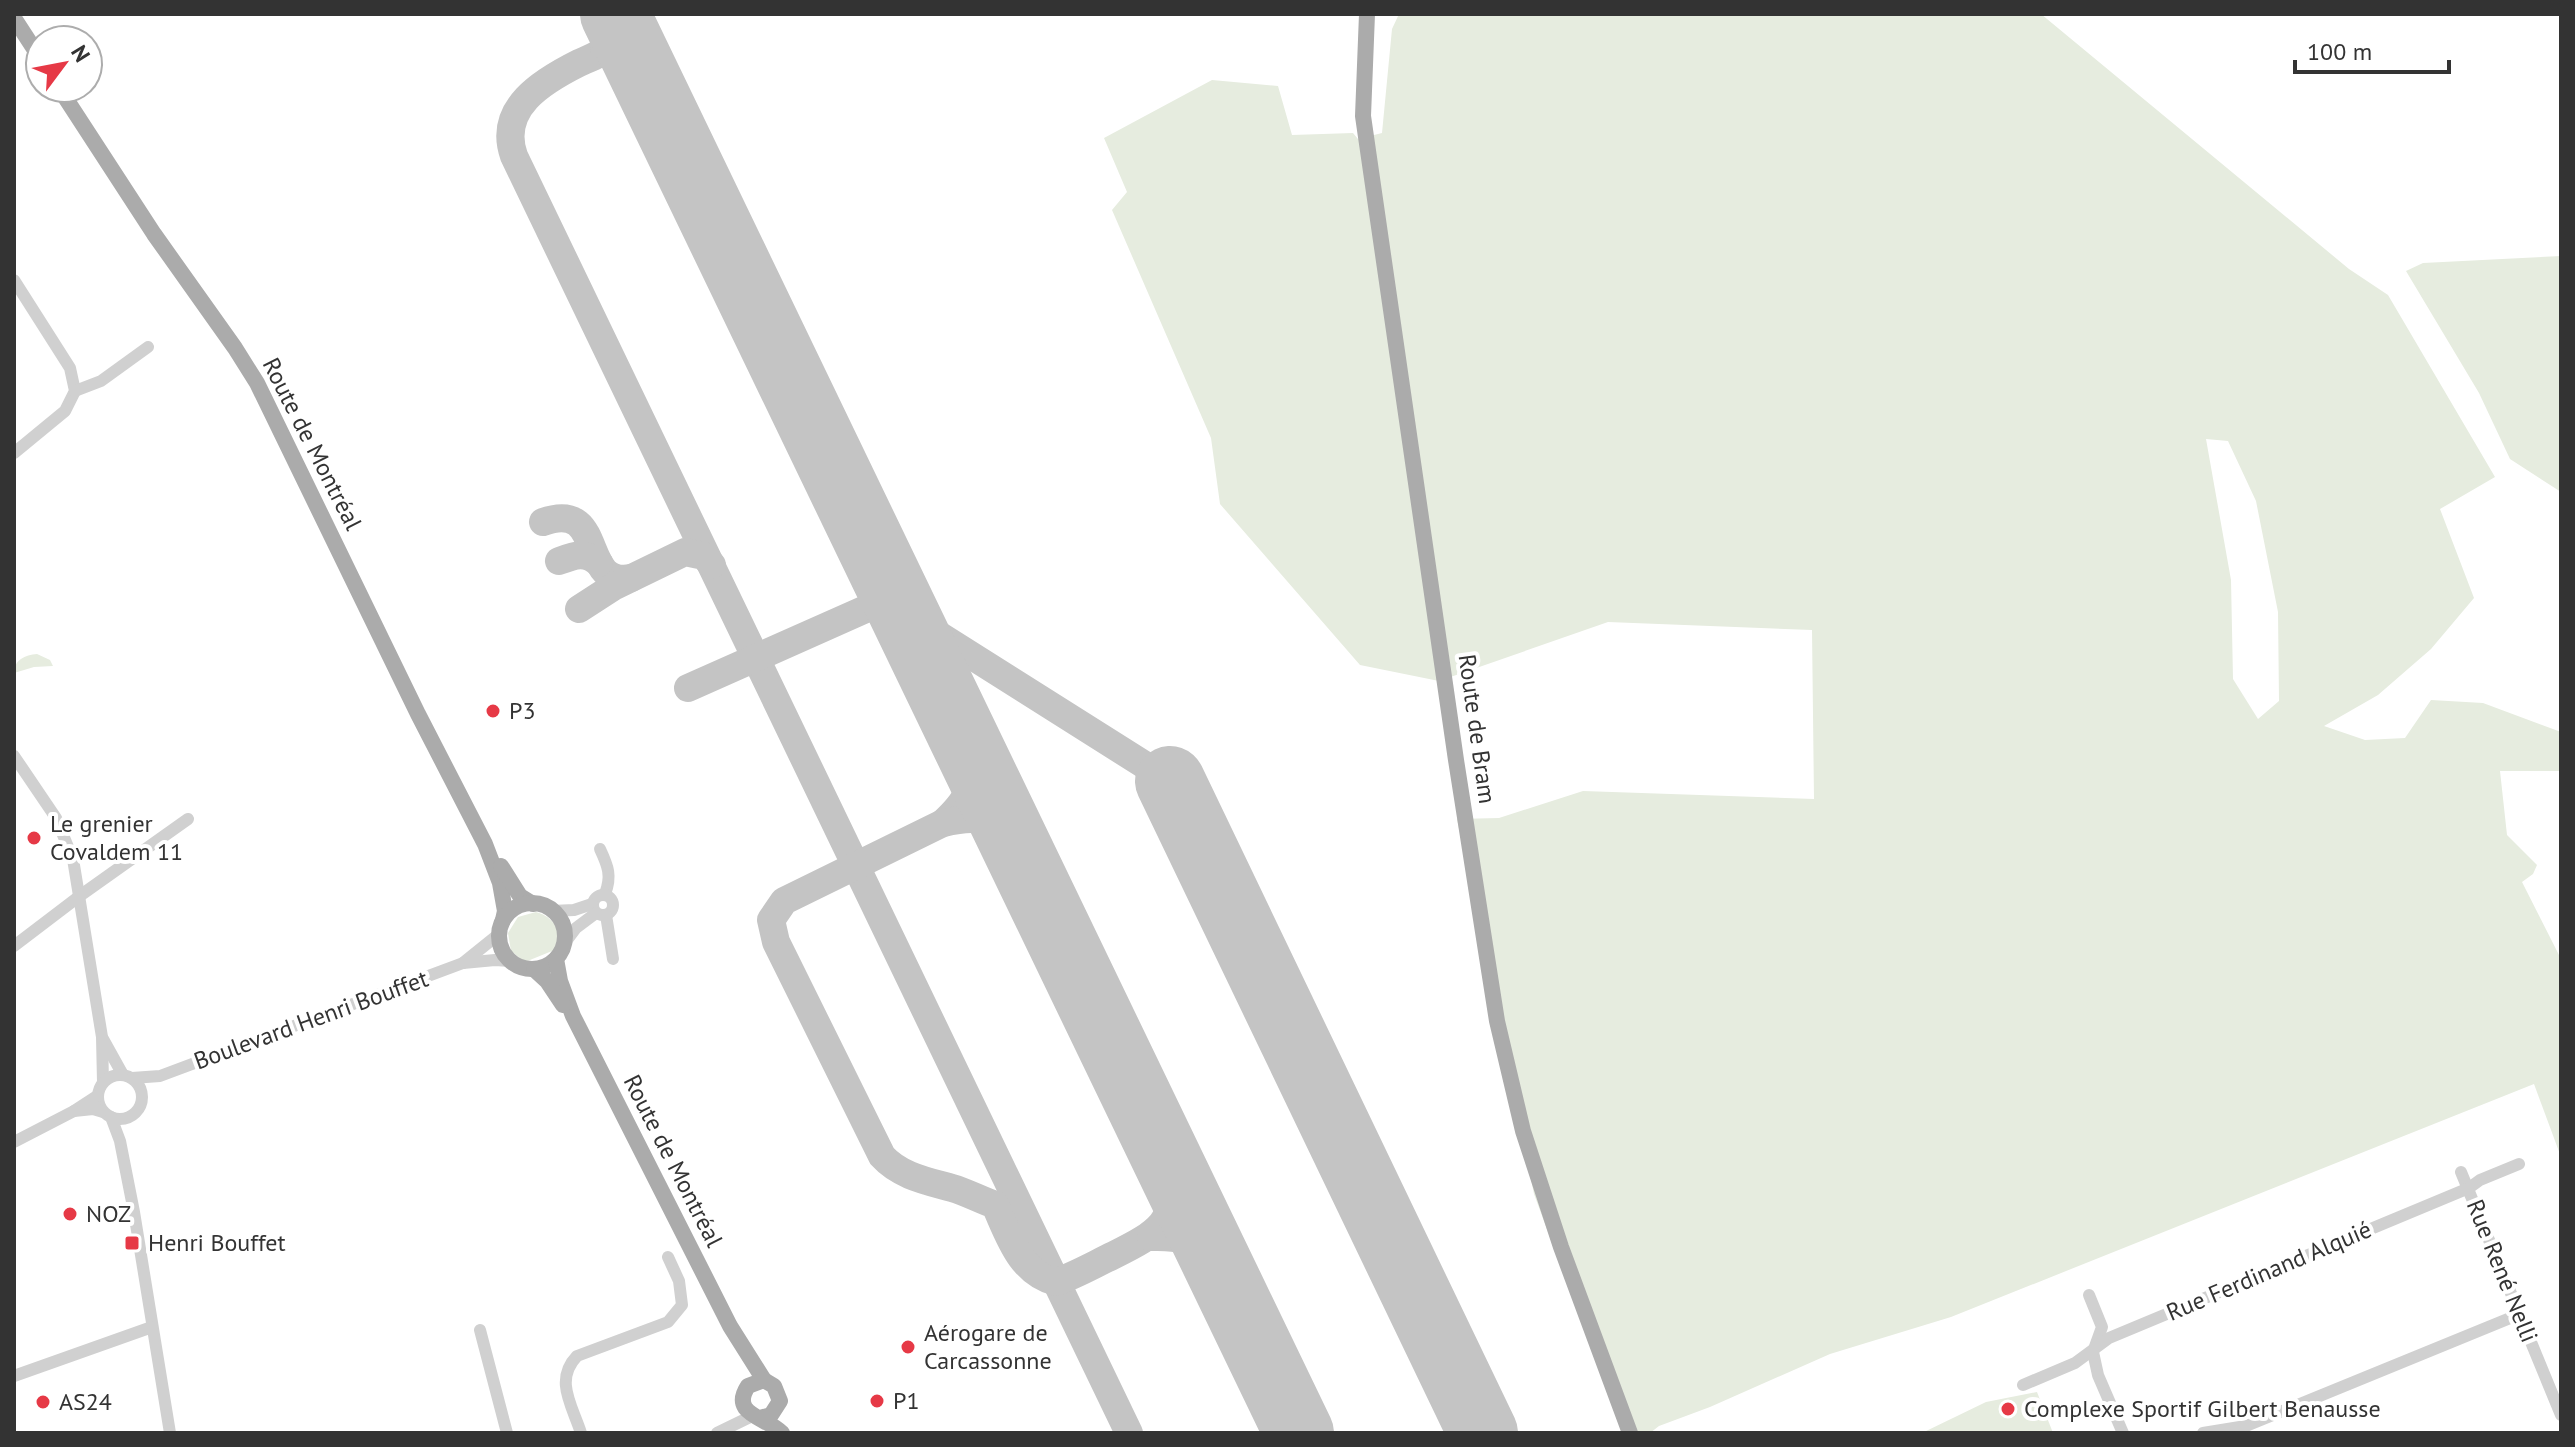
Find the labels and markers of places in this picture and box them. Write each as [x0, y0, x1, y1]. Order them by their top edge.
place label: P3 [509, 695, 536, 726]
marker: P3 [484, 702, 502, 720]
place label: Le grenier Covaldem 11 [50, 808, 183, 867]
marker: Le grenier Covaldem 11 [25, 829, 43, 847]
place label: NOZ [86, 1198, 131, 1229]
marker: NOZ [61, 1205, 79, 1223]
place label: Henri Bouffet [148, 1227, 286, 1258]
marker: Henri Bouffet [123, 1234, 141, 1252]
place label: Aérogare de Carcassonne [924, 1317, 1052, 1376]
marker: Aérogare de Carcassonne [899, 1338, 917, 1356]
place label: P1 [893, 1385, 920, 1416]
place label: AS24 [59, 1386, 112, 1417]
marker: P1 [868, 1392, 886, 1410]
marker: AS24 [34, 1393, 52, 1411]
place label: Complexe Sportif Gilbert Benausse [2024, 1393, 2381, 1424]
marker: Complexe Sportif Gilbert Benausse [1999, 1400, 2017, 1418]

